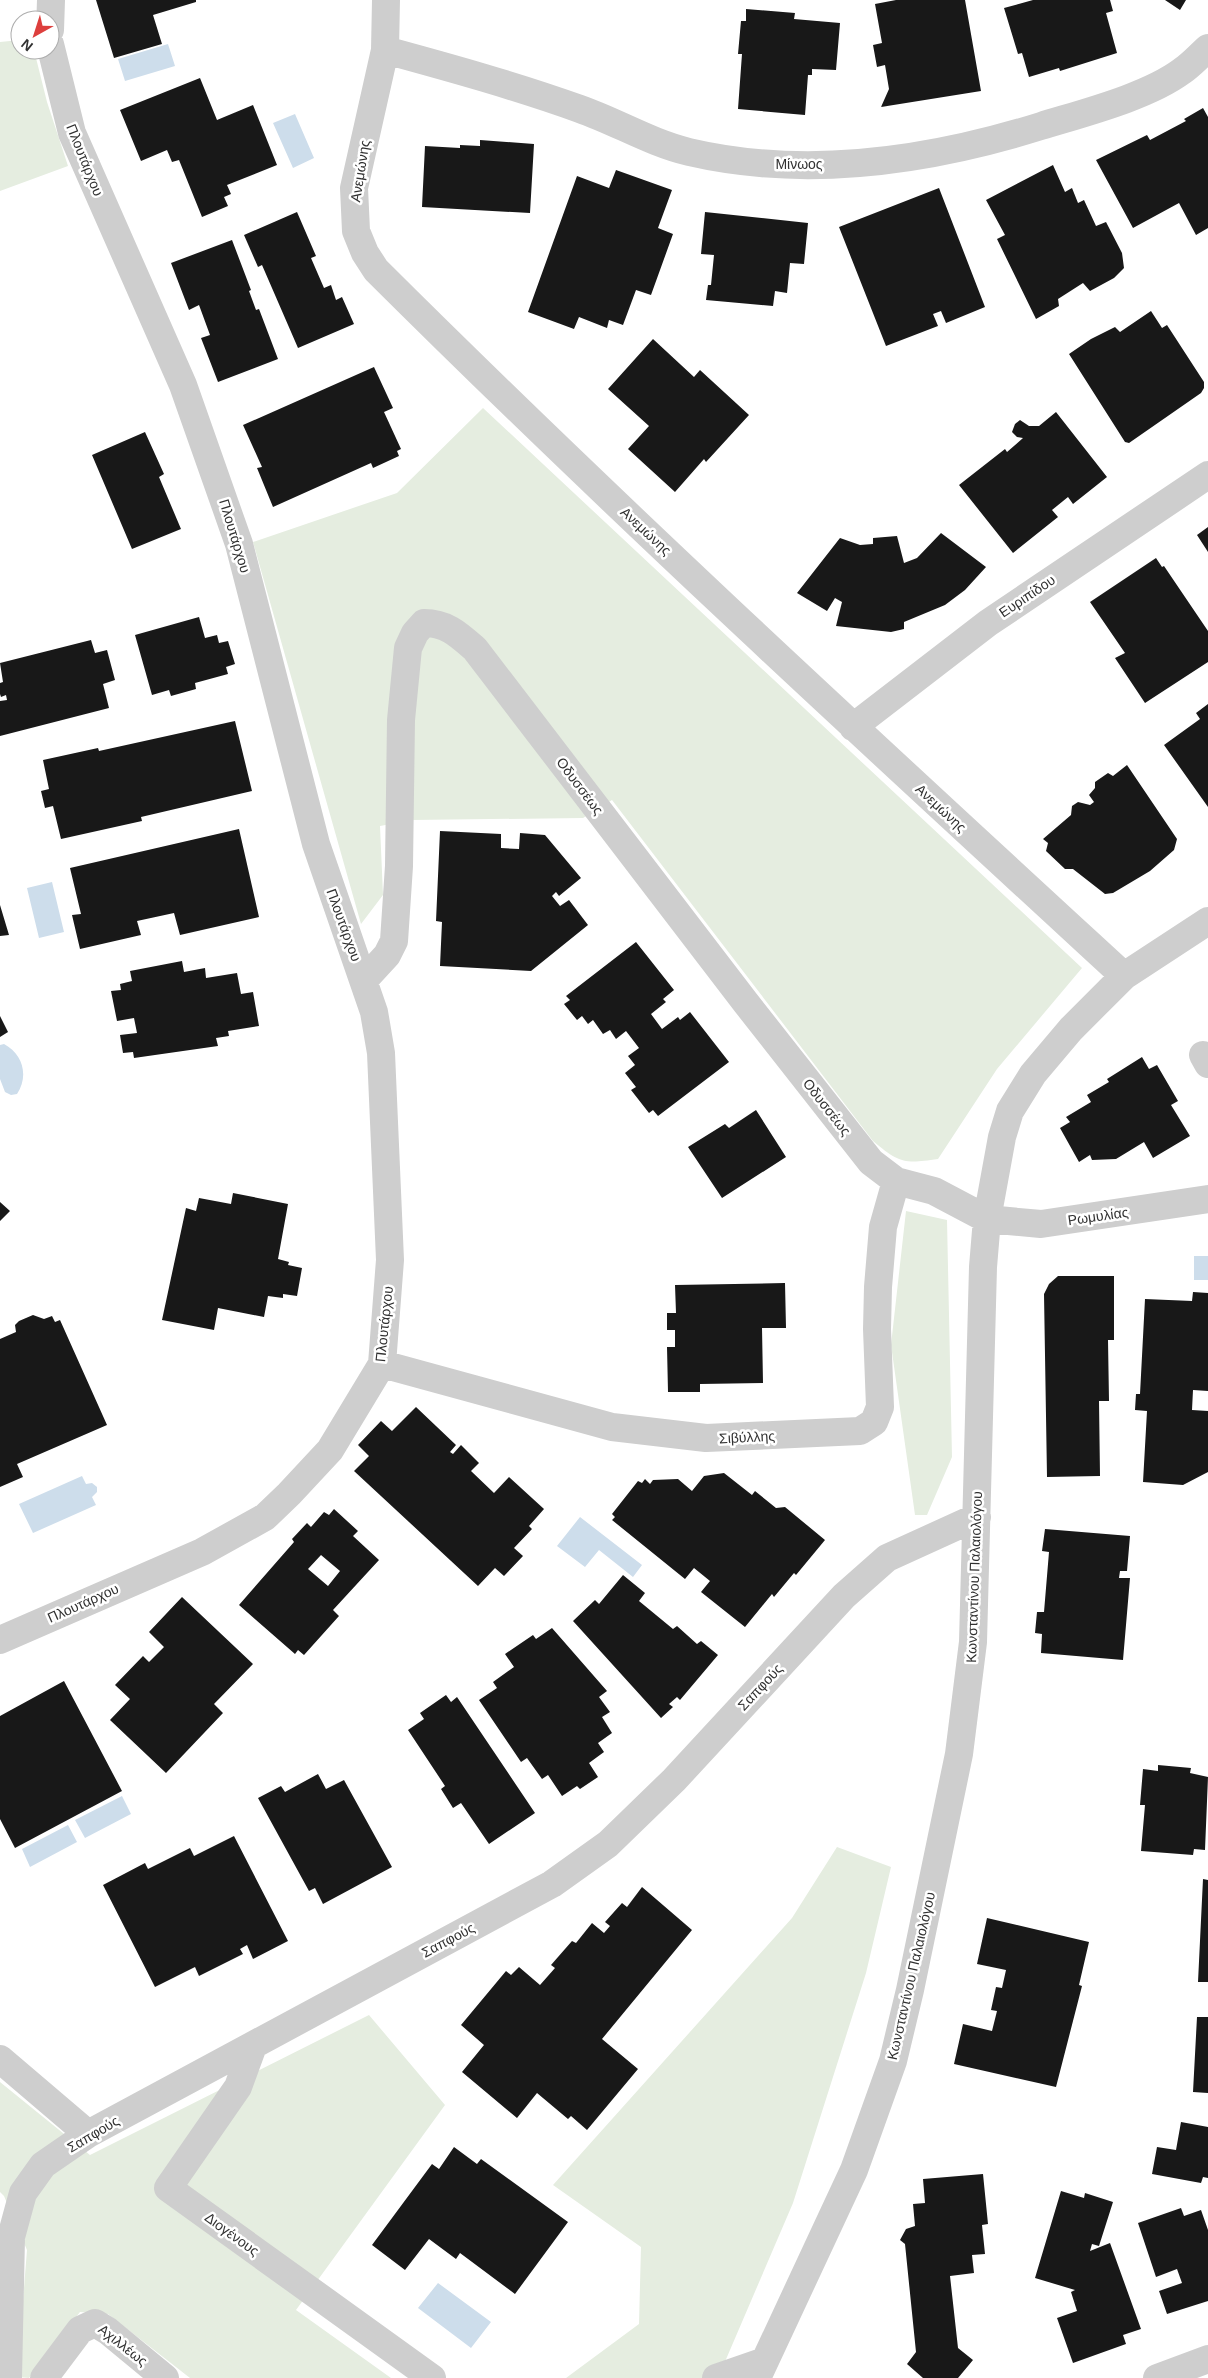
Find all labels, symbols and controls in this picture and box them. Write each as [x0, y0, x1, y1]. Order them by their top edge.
north arrow [10, 10, 60, 60]
text: N [18, 36, 36, 55]
street label: Πλουτάρχου [63, 122, 107, 198]
street label: Ανεμώνης [347, 138, 373, 203]
street label: Μίνωος [775, 156, 823, 172]
street label: Πλουτάρχου [216, 497, 254, 575]
street label: Ανεμώνης [618, 504, 675, 558]
street label: Ευριπίδου [996, 571, 1058, 621]
street label: Οδυσσέως [553, 754, 607, 818]
street label: Ανεμώνης [913, 781, 970, 835]
street label: Πλουτάρχου [323, 886, 365, 964]
street label: Οδυσσέως [800, 1075, 854, 1139]
street label: Ρωμυλίας [1067, 1204, 1130, 1228]
street label: Πλουτάρχου [372, 1285, 396, 1363]
street label: Σιβύλλης [719, 1428, 776, 1446]
street label: Κωνσταντίνου Παλαιολόγου [963, 1491, 985, 1663]
street label: Πλουτάρχου [45, 1580, 121, 1626]
street label: Σαπφούς [735, 1660, 786, 1713]
street label: Κωνσταντίνου Παλαιολόγου [884, 1890, 938, 2062]
street label: Σαπφούς [419, 1919, 477, 1961]
street label: Σαπφούς [64, 2112, 122, 2156]
street label: Διογένους [202, 2209, 262, 2259]
street label: Αχιλλέως [95, 2321, 151, 2369]

